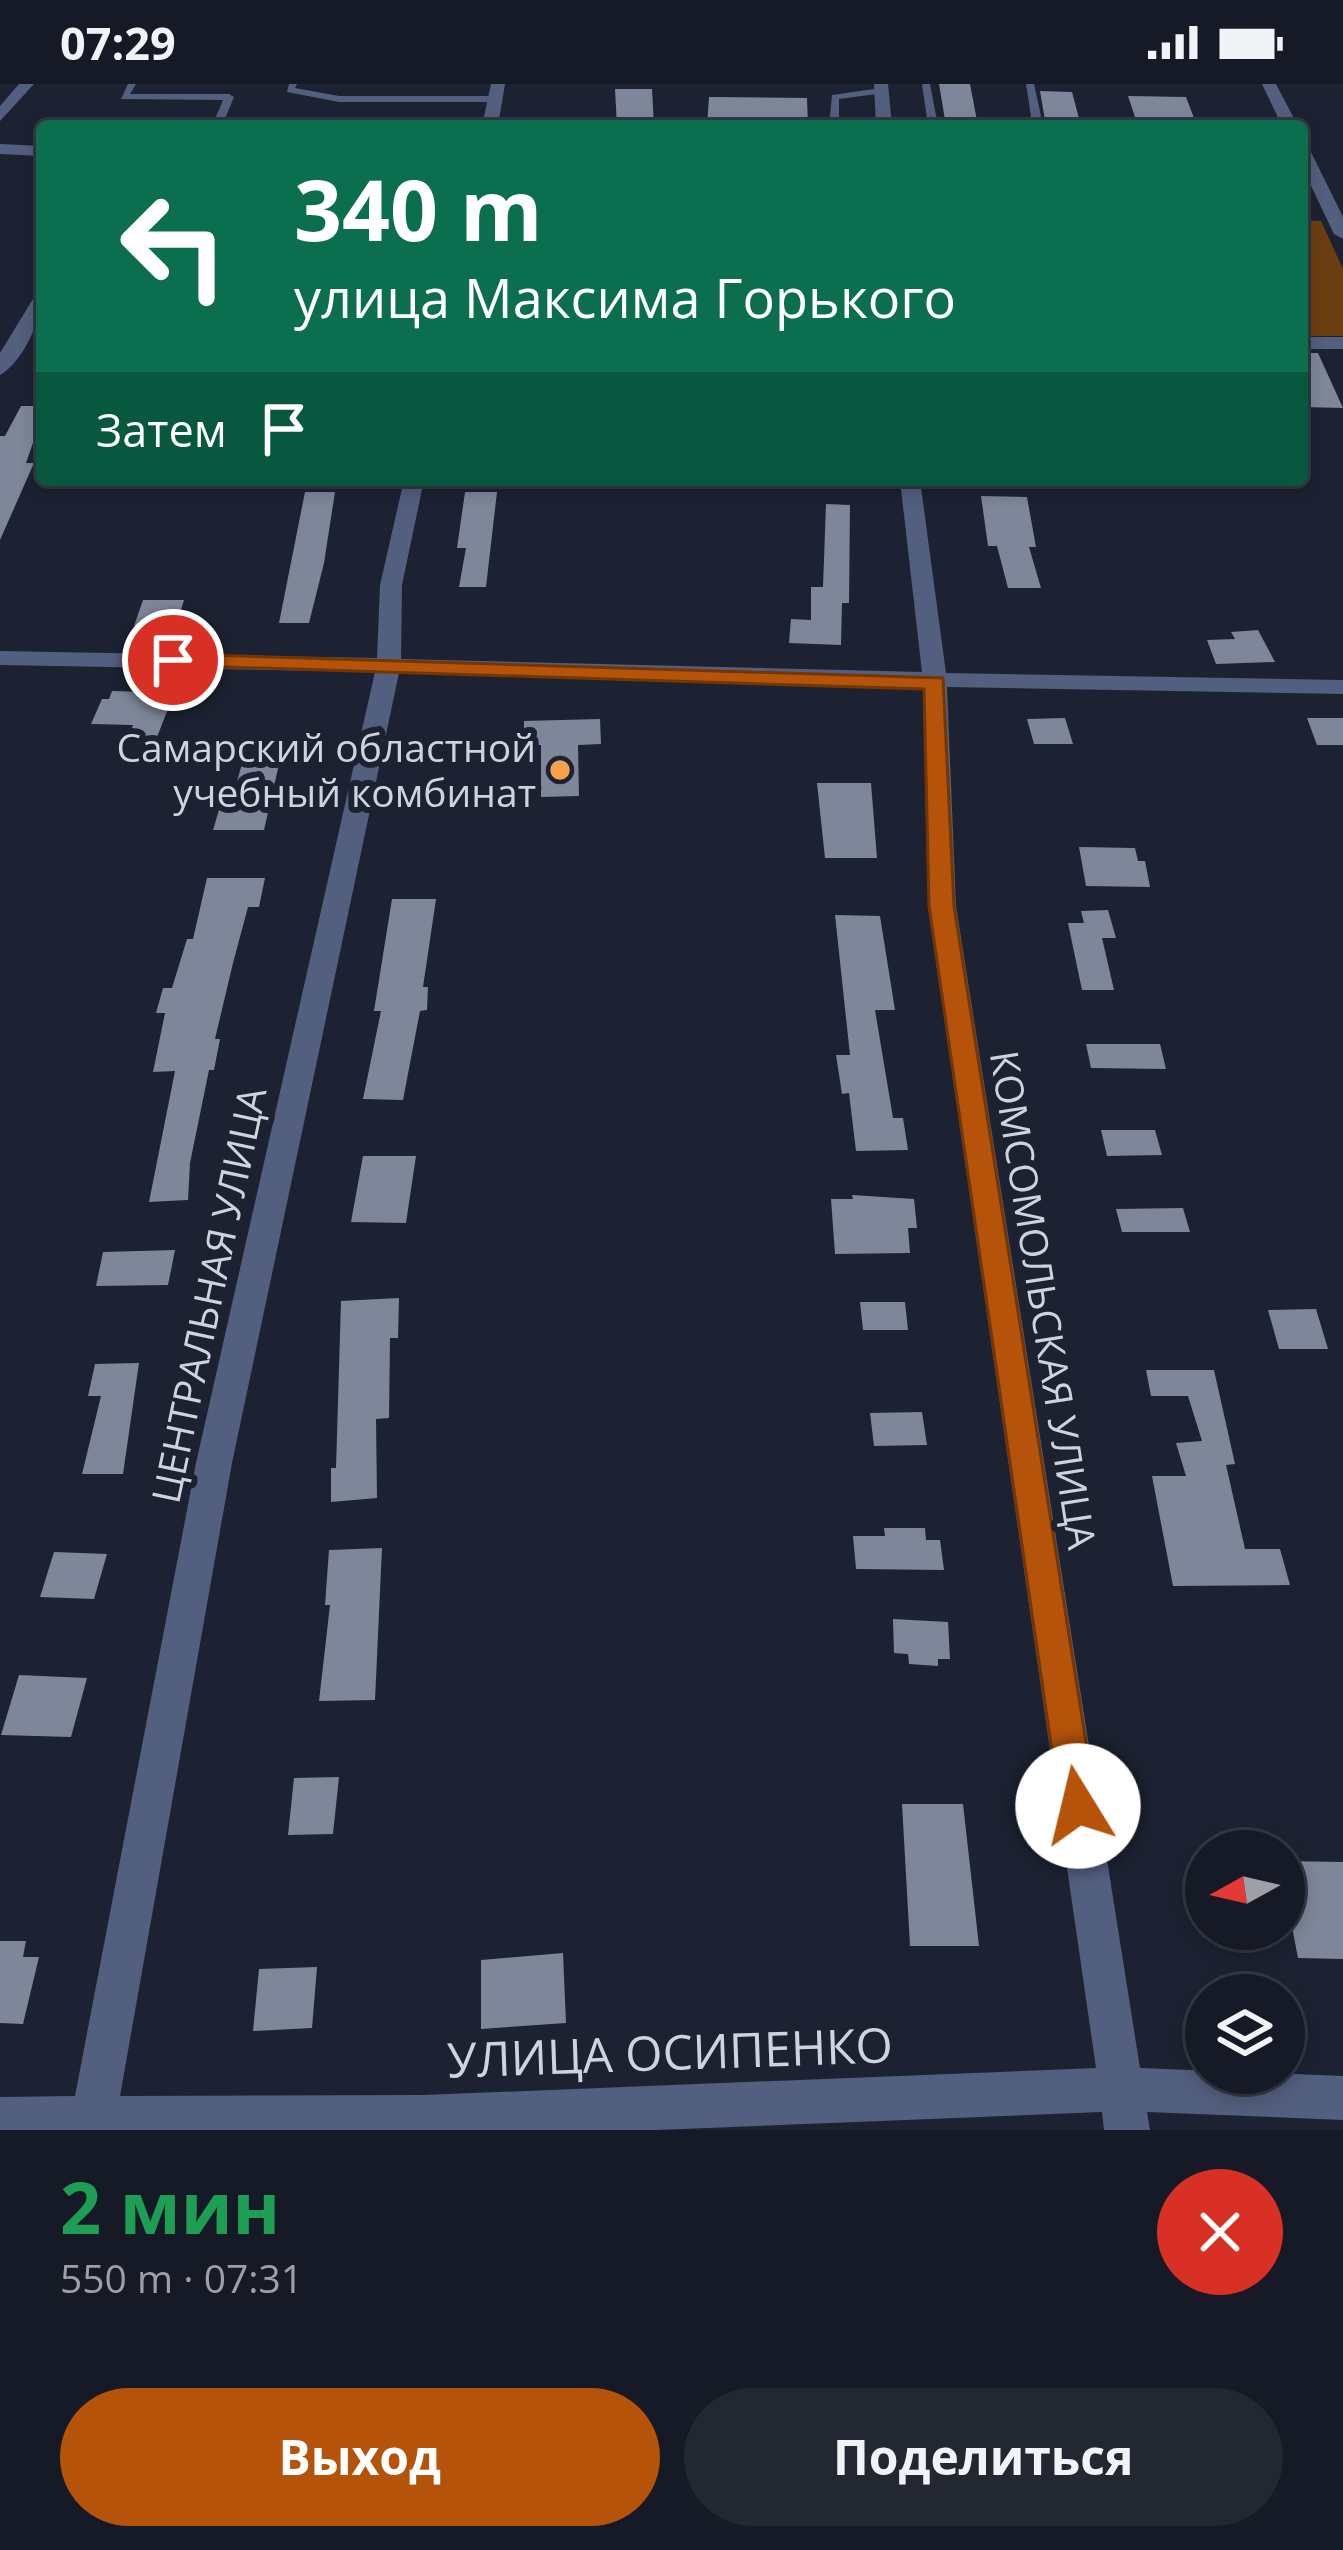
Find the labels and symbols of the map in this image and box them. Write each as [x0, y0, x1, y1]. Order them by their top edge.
pin [122, 609, 224, 711]
place label: Самарский областной учебный комбинат [116, 720, 536, 818]
marker: Самарский областной учебный комбинат [547, 757, 573, 783]
street label: КОМСОМОЛЬСКАЯ УЛИЦА [979, 1047, 1110, 1553]
street label: ЦЕНТРАЛЬНАЯ УЛИЦА [138, 1082, 278, 1507]
position arrow [1015, 1743, 1141, 1869]
north arrow [1185, 1830, 1305, 1950]
street label: УЛИЦА ОСИПЕНКО [446, 2011, 894, 2092]

